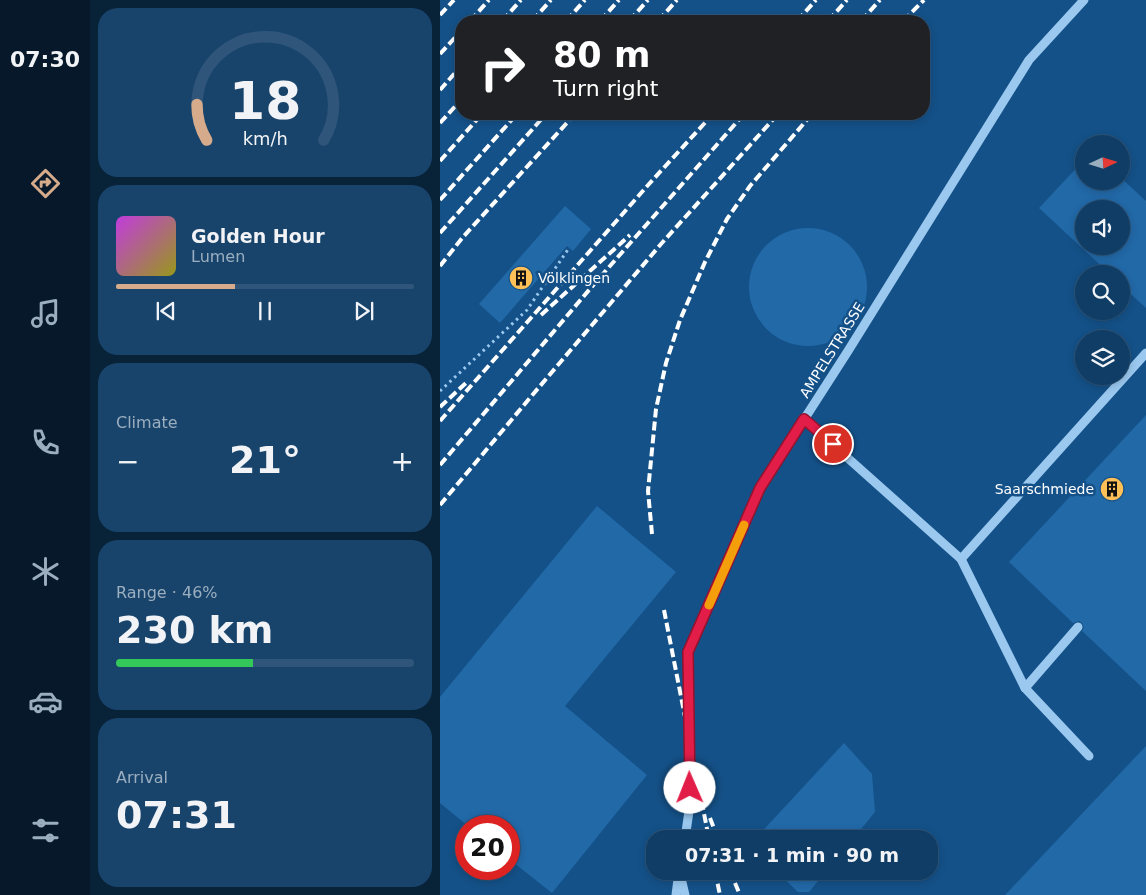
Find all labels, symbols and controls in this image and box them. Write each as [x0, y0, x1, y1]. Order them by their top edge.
icon: right [470, 35, 535, 100]
text: 80 m [553, 35, 650, 75]
text: 07:30 [10, 47, 80, 72]
text: 18 [229, 71, 301, 131]
text: Turn right [553, 76, 658, 101]
text: km/h [242, 128, 288, 149]
north arrow [1075, 135, 1130, 190]
map controls [1075, 135, 1130, 385]
icon: directions [28, 166, 63, 201]
button: sound [1075, 200, 1130, 255]
text: Golden Hour [191, 225, 325, 247]
text: Lumen [191, 247, 245, 266]
building icon: Völklingen [508, 265, 534, 291]
button: search [1075, 265, 1130, 320]
place label: Völklingen [538, 270, 610, 286]
icon: music [28, 296, 63, 331]
icon: previous [152, 297, 180, 325]
icon: pause [251, 297, 279, 325]
icon: next [350, 297, 378, 325]
street label: AMPELSTRASSE [796, 299, 868, 401]
button: layers [1075, 330, 1130, 385]
text: Climate [116, 413, 178, 432]
pin [812, 423, 854, 465]
icon: phone [28, 425, 63, 460]
icon: arrive [819, 430, 847, 458]
text: 21° [229, 438, 301, 482]
text: − [116, 445, 139, 478]
text: + [391, 445, 414, 478]
building icon: Saarschmiede [1099, 476, 1125, 502]
place label: Saarschmiede [995, 481, 1094, 497]
icon: climate [28, 554, 63, 589]
text: Range · 46% [116, 583, 218, 602]
text: 230 km [116, 608, 273, 652]
icon: car [28, 684, 63, 719]
position arrow [663, 761, 715, 813]
text: Arrival [116, 768, 168, 787]
text: 07:31 [116, 793, 237, 837]
icon: filters [28, 813, 63, 848]
speed limit sign: 20 [455, 815, 520, 880]
text: 07:31 · 1 min · 90 m [685, 844, 899, 866]

